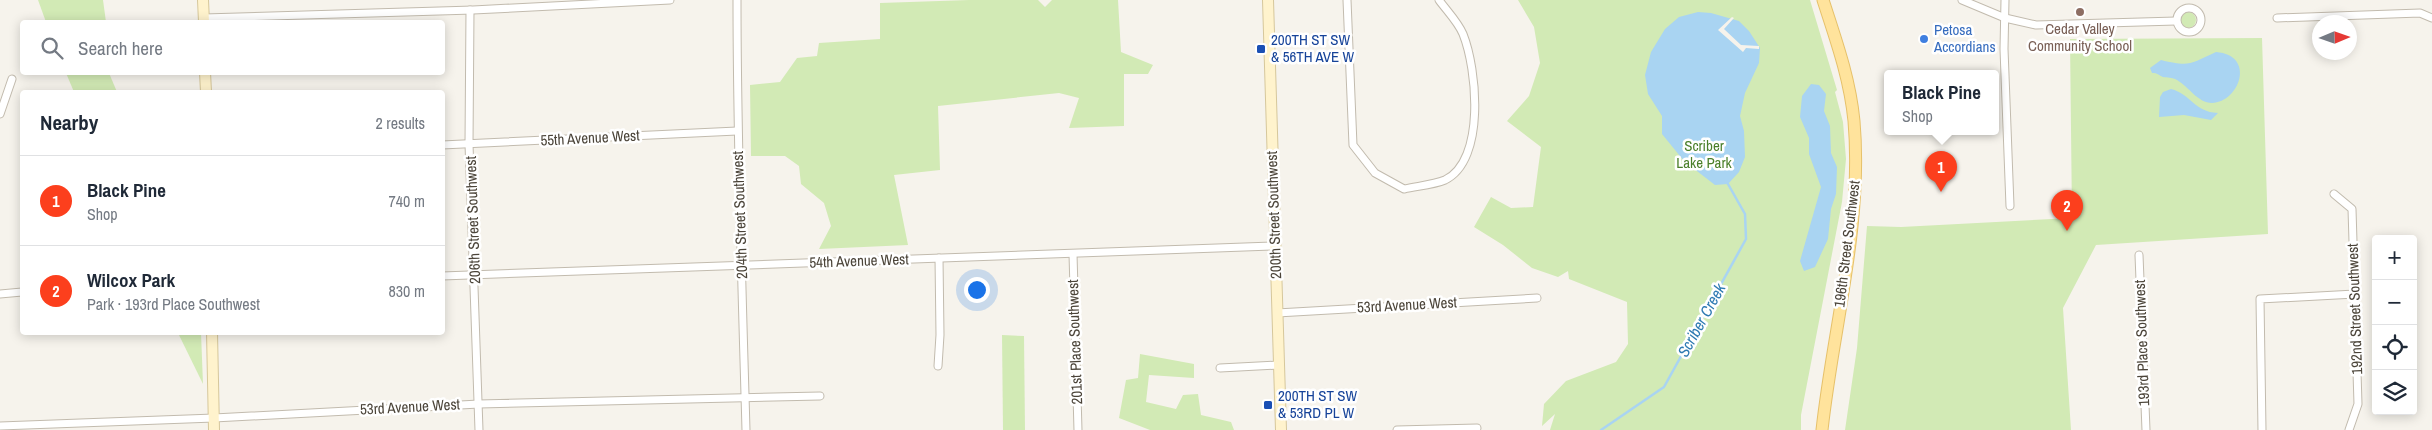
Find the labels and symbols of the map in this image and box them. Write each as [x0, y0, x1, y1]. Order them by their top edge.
marker: Cedar Valley Community School [2074, 6, 2086, 18]
north arrow [2312, 15, 2357, 60]
place label: Cedar Valley Community School [2028, 18, 2132, 56]
place label: Petosa Accordians [1933, 19, 1996, 57]
place label: 200TH ST SW & 56TH AVE W [1271, 29, 1355, 67]
marker: Petosa Accordians [1918, 33, 1930, 45]
marker: 200TH ST SW & 56TH AVE W [1255, 43, 1267, 55]
street label: 55th Avenue West [540, 124, 641, 151]
park label: Scriber Lake Park [1676, 135, 1733, 173]
street label: 204th Street Southwest [727, 150, 752, 279]
street label: 200th Street Southwest [1261, 150, 1286, 279]
pin: 1 [1925, 151, 1957, 192]
street label: 206th Street Southwest [460, 155, 485, 284]
street label: 196th Street Southwest [1828, 179, 1865, 309]
pin: 2 [2051, 190, 2083, 231]
street label: 192nd Street Southwest [2342, 242, 2367, 375]
street label: 54th Avenue West [809, 248, 910, 273]
your location [964, 277, 990, 303]
street label: 201st Place Southwest [1062, 279, 1087, 405]
water label: Scriber Creek [1672, 279, 1730, 361]
street label: 193rd Place Southwest [2129, 279, 2154, 407]
street label: 53rd Avenue West [1356, 291, 1458, 318]
place label: 200TH ST SW & 53RD PL W [1278, 385, 1357, 423]
street label: 53rd Avenue West [359, 393, 461, 420]
marker: 200TH ST SW & 53RD PL W [1262, 399, 1274, 411]

